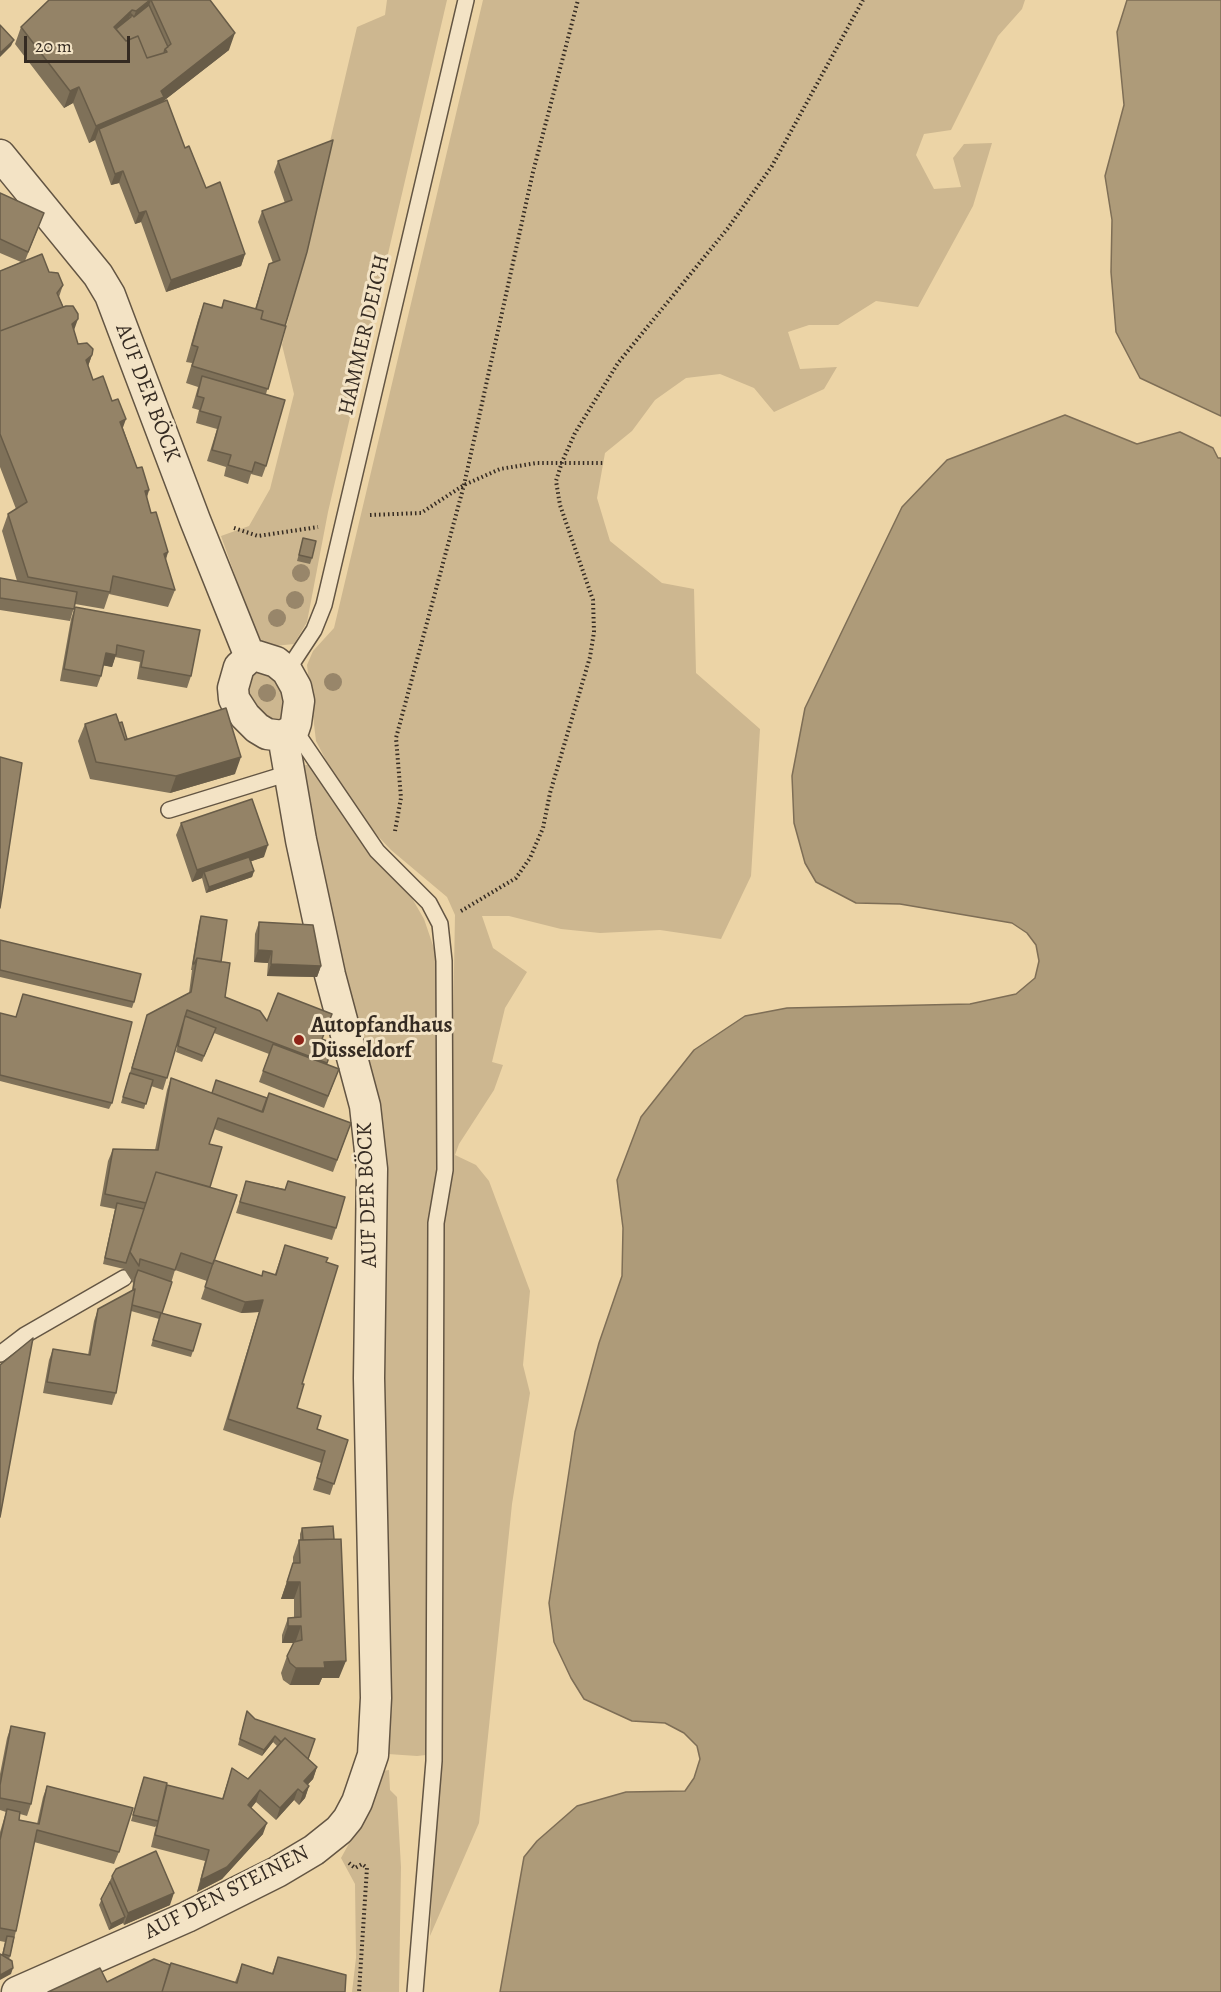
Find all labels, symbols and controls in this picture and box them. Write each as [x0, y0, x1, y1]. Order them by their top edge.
scale bar [27, 24, 134, 62]
text: 20 m [35, 34, 72, 58]
street label: HAMMER DEICH [334, 252, 396, 418]
street label: AUF DER BÖCK [109, 320, 185, 466]
place label: Autopfandhaus Düsseldorf [311, 1014, 453, 1066]
marker: Autopfandhaus Düsseldorf [292, 1033, 306, 1047]
street label: AUF DER BÖCK [352, 1122, 384, 1268]
street label: AUF DEN STEINEN [140, 1840, 314, 1946]

